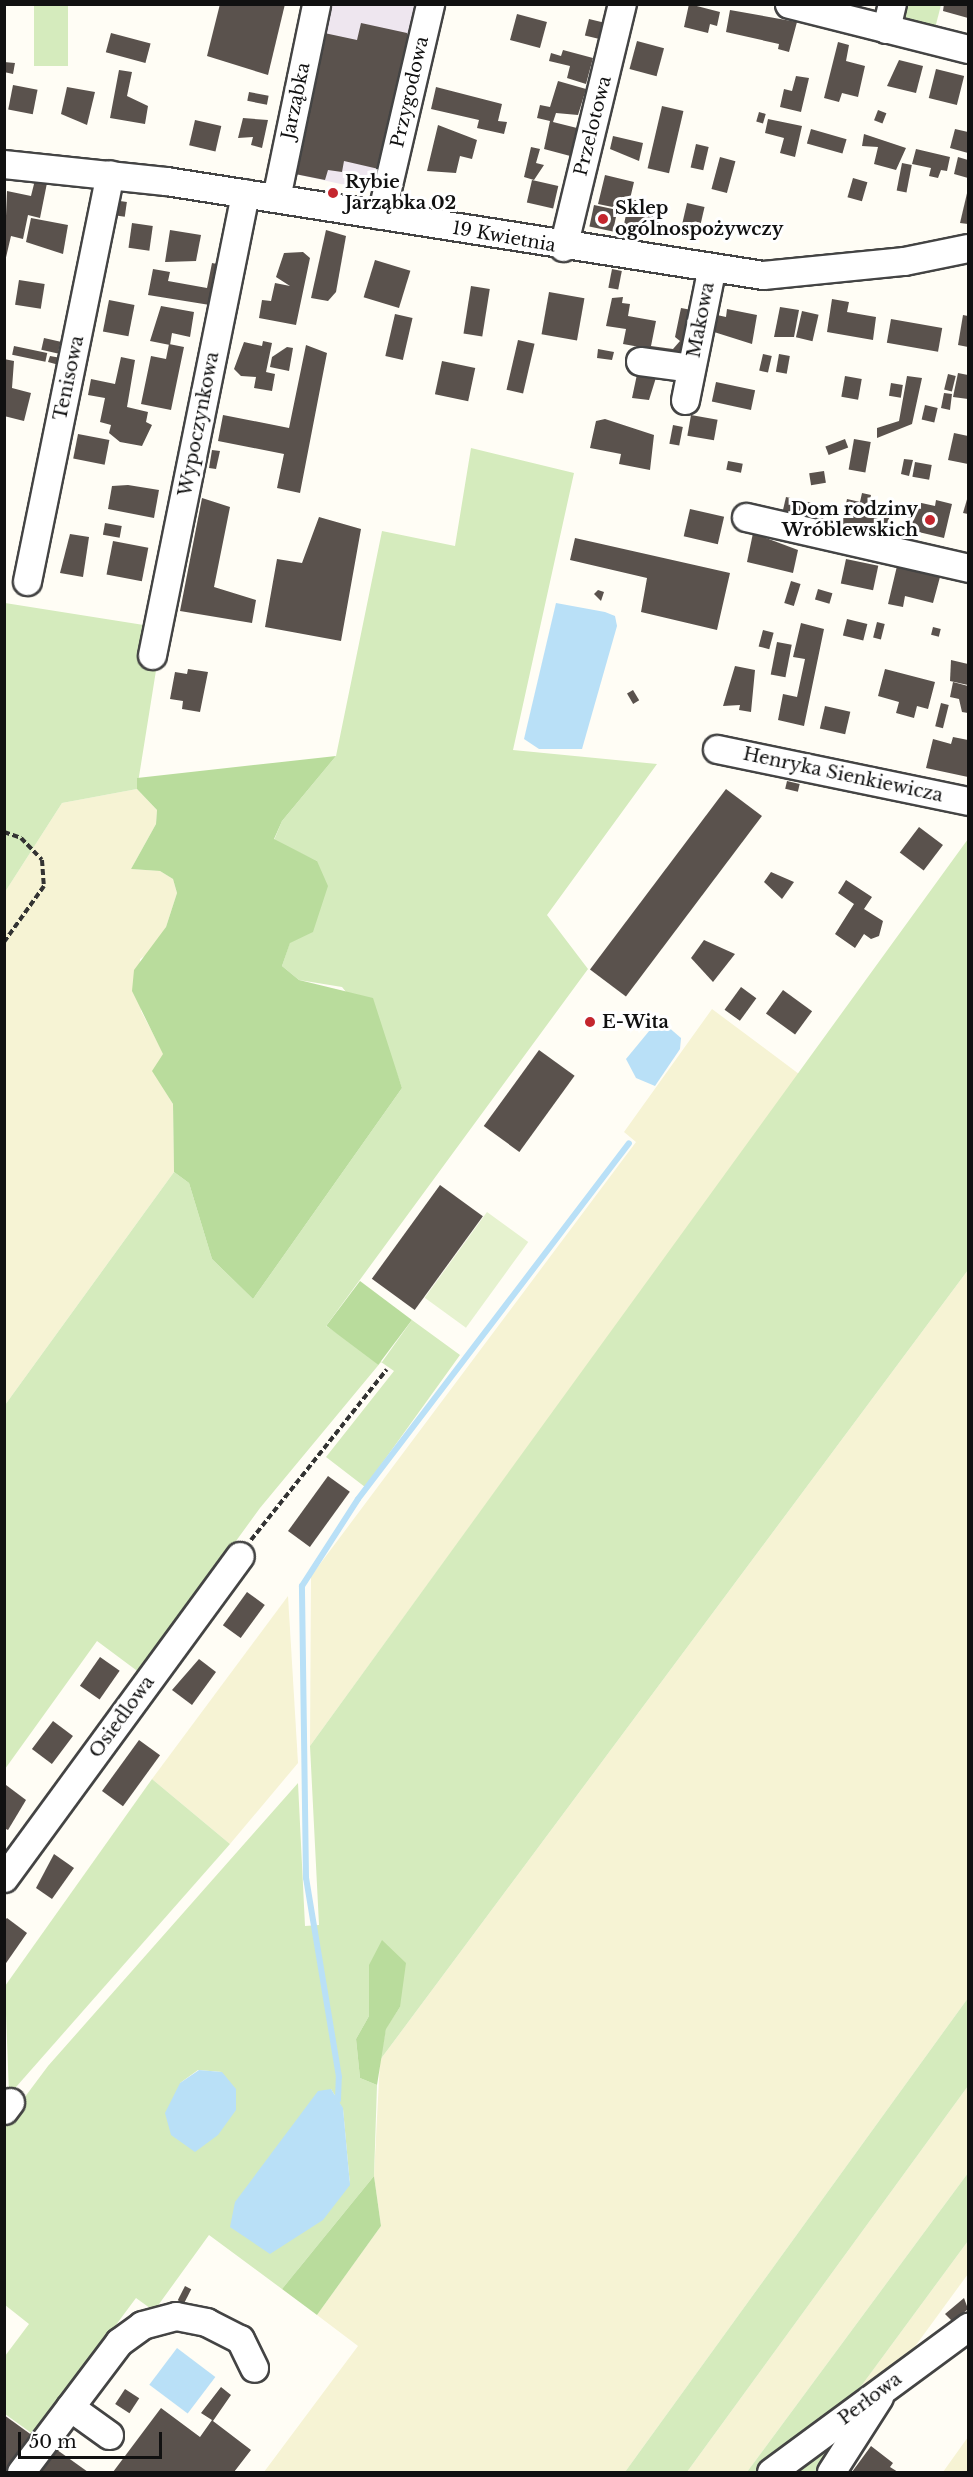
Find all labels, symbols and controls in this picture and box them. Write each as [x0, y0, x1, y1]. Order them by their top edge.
street label: Przygodowa [387, 34, 433, 150]
street label: Jarząbka [277, 61, 315, 141]
street label: Przelotowa [570, 74, 616, 178]
place label: Rybie Jarząbka 02 [345, 172, 456, 214]
marker: Rybie Jarząbka 02 [326, 186, 340, 200]
place label: Sklep ogólnospożywczy [615, 198, 783, 240]
marker: Sklep ogólnospożywczy [596, 212, 610, 226]
street label: 19 Kwietnia [451, 217, 557, 257]
street label: Makowa [683, 280, 719, 360]
street label: Tenisowa [49, 334, 89, 422]
street label: Wypoczynkowa [174, 350, 224, 498]
place label: Dom rodziny Wróblewskich [782, 499, 918, 542]
marker: Dom rodziny Wróblewskich [923, 513, 937, 527]
street label: Henryka Sienkiewicza [741, 743, 945, 807]
place label: E-Wita [602, 1011, 669, 1033]
marker: E-Wita [583, 1015, 597, 1029]
street label: Osiedlowa [85, 1672, 159, 1762]
street label: Perłowa [834, 2368, 906, 2430]
scale bar [21, 2420, 165, 2458]
text: 50 m [29, 2431, 77, 2453]

